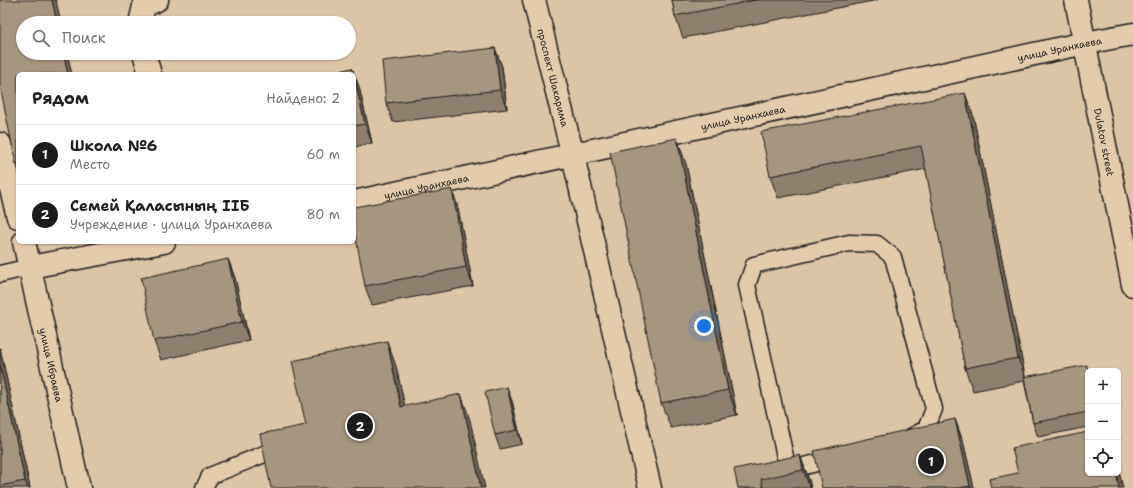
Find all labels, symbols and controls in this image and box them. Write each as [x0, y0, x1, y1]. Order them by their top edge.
search box [16, 16, 356, 60]
icon: search [30, 27, 52, 49]
street label: проспект Шакарима [535, 27, 572, 129]
text: Поиск [62, 28, 106, 48]
street label: улица Уранхаева [1016, 33, 1104, 64]
text: Рядом [32, 87, 89, 109]
text: Найдено: 2 [266, 90, 340, 107]
street label: улица Уранхаева [699, 102, 787, 133]
street label: Dulatov street [1091, 107, 1118, 177]
text: Школа №6 [70, 136, 157, 156]
text: 1 [42, 146, 48, 163]
text: 60 m [307, 146, 340, 163]
text: Место [70, 156, 110, 173]
street label: улица Уранхаева [383, 171, 471, 202]
text: Семей Қаласының ІІБ [70, 196, 250, 216]
text: 2 [40, 206, 50, 223]
text: 80 m [306, 206, 340, 223]
text: Учреждение · улица Уранхаева [70, 216, 272, 233]
your location [694, 316, 714, 336]
street label: улица Ибраева [37, 327, 66, 404]
map controls [1085, 368, 1121, 476]
button: + [1085, 368, 1121, 404]
button: − [1085, 404, 1121, 440]
pin: 2 [347, 411, 373, 441]
button: locate [1085, 440, 1121, 476]
pin: 1 [918, 446, 944, 476]

